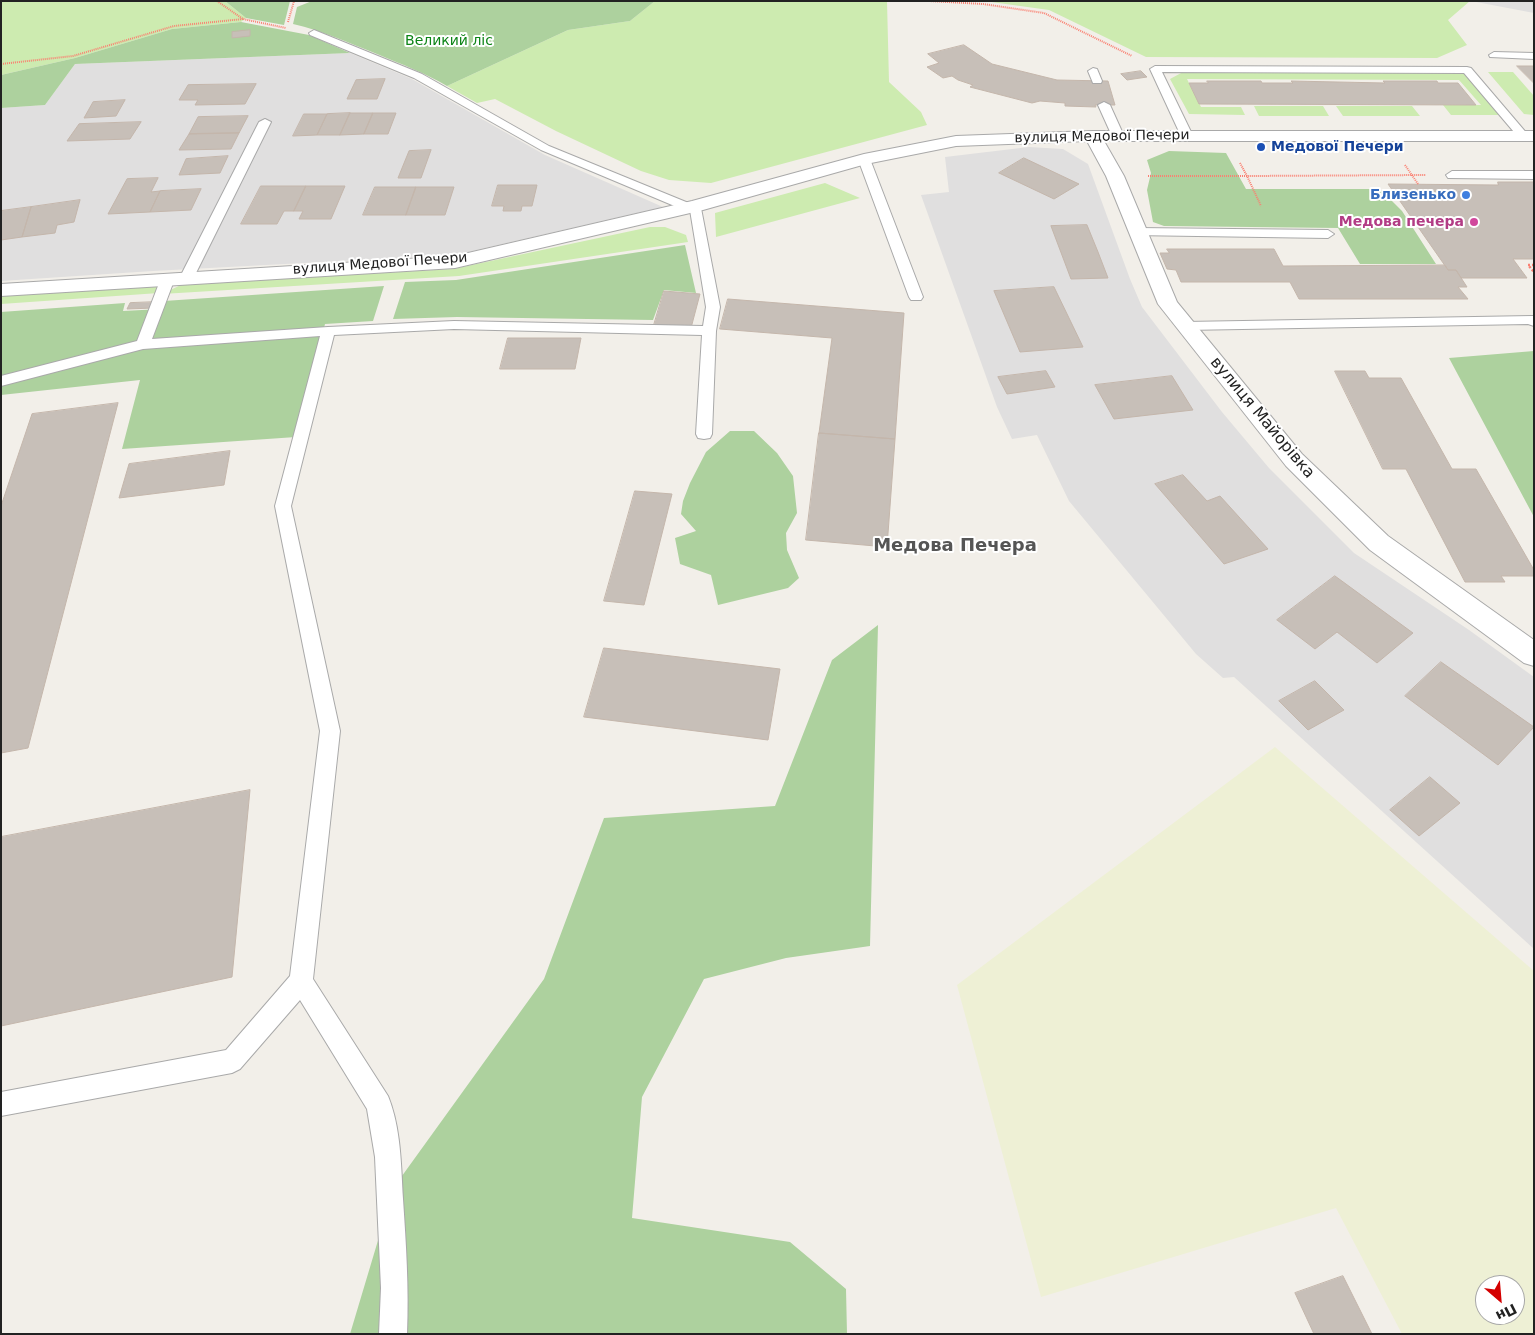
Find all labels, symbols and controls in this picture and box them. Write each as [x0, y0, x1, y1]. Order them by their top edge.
park label: Великий ліс [405, 33, 493, 49]
street label: вулиця Медової Печери [1014, 127, 1190, 147]
place label: Медової Печери [1271, 139, 1404, 155]
marker: Медової Печери [1255, 141, 1267, 153]
place label: Близенько [1370, 187, 1456, 203]
marker: Близенько [1460, 189, 1472, 201]
place label: Медова печера [1339, 214, 1464, 230]
marker: Медова печера [1468, 216, 1480, 228]
street label: вулиця Медової Печери [292, 250, 468, 278]
street label: вулиця Майорівка [1206, 353, 1318, 483]
district label: Медова Печера [873, 535, 1037, 557]
north arrow [1475, 1275, 1525, 1325]
text: Пн [1493, 1300, 1520, 1324]

